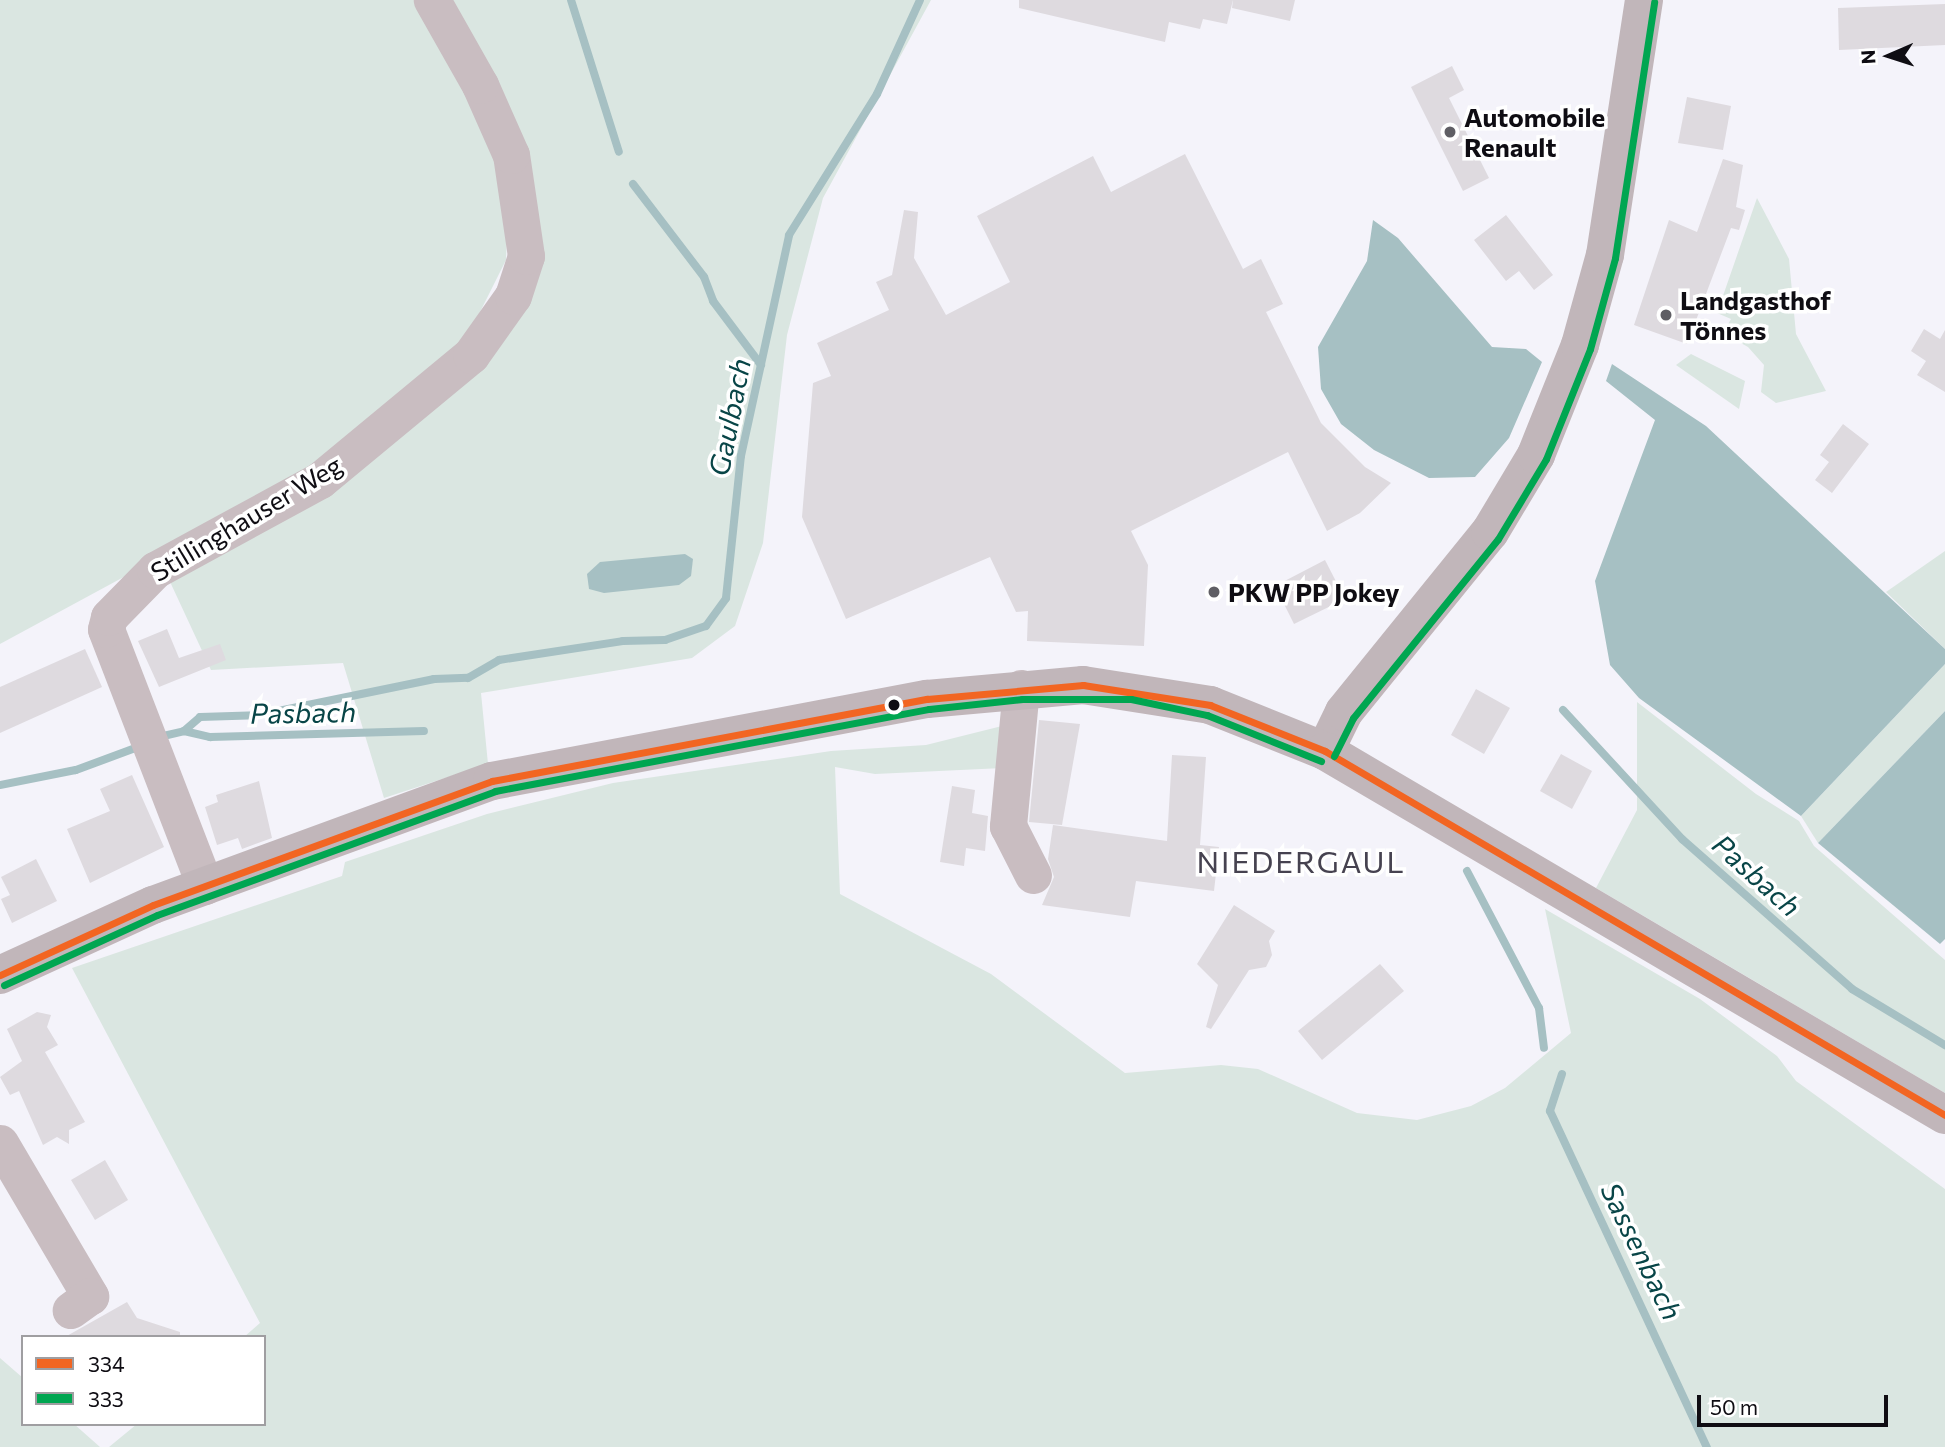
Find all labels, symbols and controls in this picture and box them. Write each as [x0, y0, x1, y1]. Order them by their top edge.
north arrow [1854, 21, 1924, 91]
text: N [1856, 49, 1879, 65]
place label: Automobile Renault [1464, 101, 1605, 162]
marker: Automobile Renault [1442, 124, 1458, 140]
place label: Landgasthof Tönnes [1680, 284, 1831, 346]
marker: Landgasthof Tönnes [1658, 307, 1674, 323]
water label: Gaulbach [701, 355, 757, 479]
street label: Stillinghauser Weg [145, 449, 347, 587]
place label: PKW PP Jokey [1228, 576, 1400, 608]
marker: PKW PP Jokey [1206, 584, 1222, 600]
water label: Pasbach [250, 694, 356, 730]
unlabelled marker [887, 698, 901, 712]
water label: Pasbach [1706, 827, 1808, 923]
district label: NIEDERGAUL [1198, 843, 1404, 879]
water label: Sassenbach [1594, 1177, 1690, 1325]
legend [21, 1335, 266, 1426]
text: 334 [88, 1351, 125, 1376]
scale bar [1700, 1380, 1891, 1424]
text: 333 [88, 1386, 124, 1411]
text: 50 m [1710, 1394, 1758, 1419]

